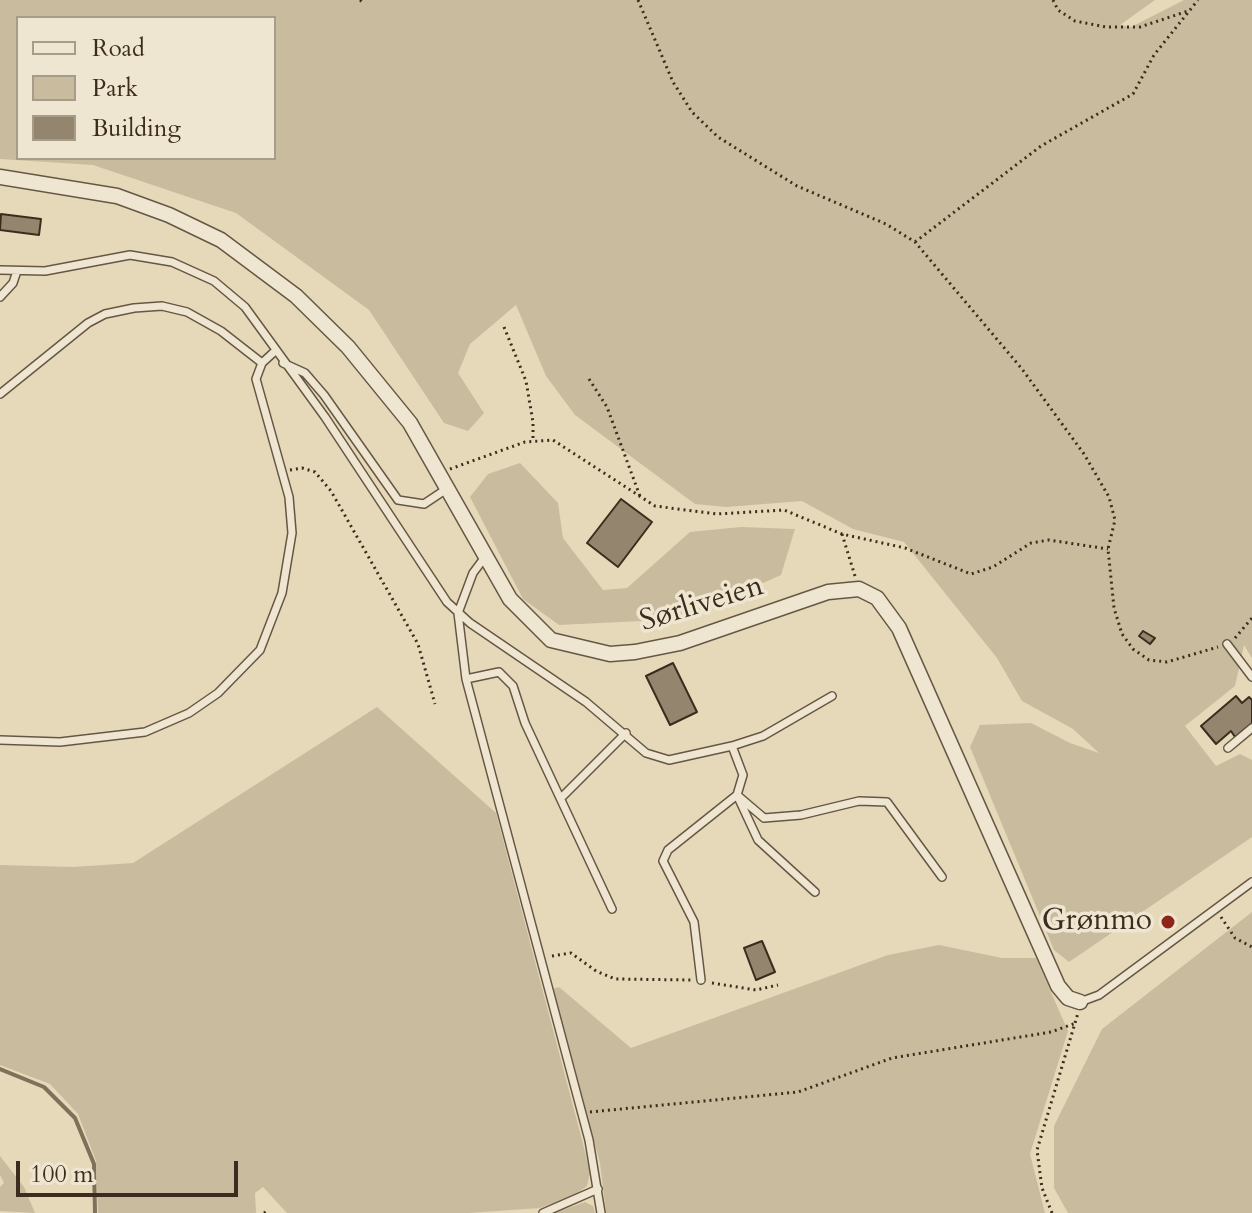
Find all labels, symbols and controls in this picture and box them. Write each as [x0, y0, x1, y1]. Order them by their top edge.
legend [16, 16, 276, 160]
text: Road [92, 32, 145, 65]
text: Park [92, 72, 138, 105]
text: Building [92, 112, 181, 145]
street label: Sørliveien [636, 569, 768, 641]
place label: Grønmo [1042, 904, 1152, 940]
marker: Grønmo [1159, 913, 1177, 931]
scale bar [20, 1145, 242, 1195]
text: 100 m [30, 1158, 94, 1191]

